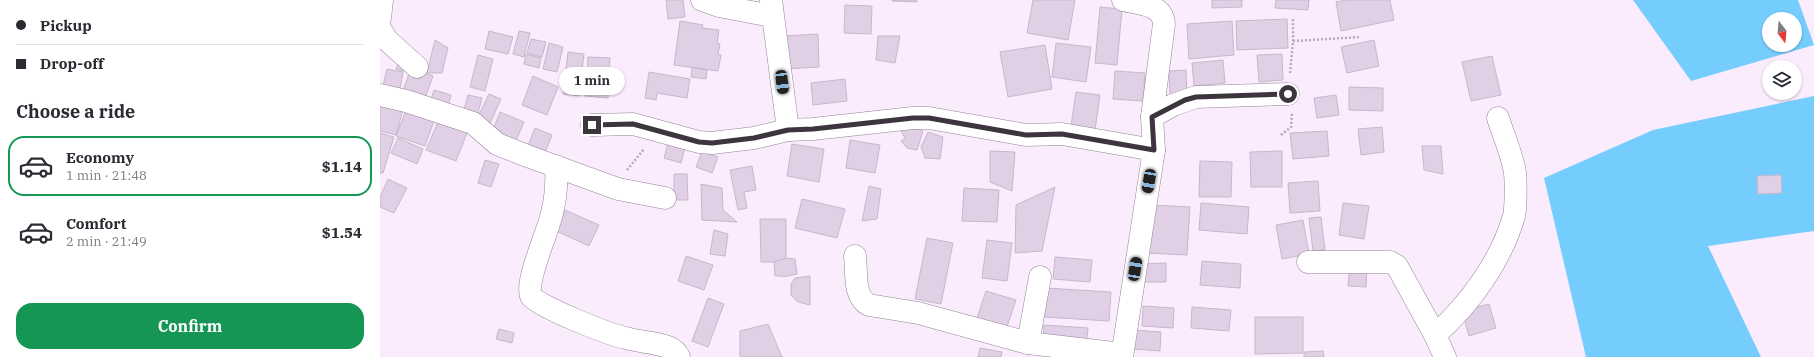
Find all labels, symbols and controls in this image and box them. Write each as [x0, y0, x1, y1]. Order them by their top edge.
north arrow [1762, 12, 1802, 52]
map controls [1762, 12, 1802, 100]
text: Pickup [40, 16, 92, 35]
text: Drop-off [40, 54, 104, 73]
button: layers [1762, 60, 1802, 100]
callout: 1 min [559, 67, 625, 95]
car [775, 69, 789, 95]
text: 1 min [574, 72, 610, 89]
route start [1279, 85, 1297, 103]
text: Choose a ride [16, 100, 135, 123]
route end [583, 116, 601, 134]
icon: car [18, 148, 54, 184]
text: Economy [66, 148, 134, 167]
text: $1.14 [322, 157, 362, 176]
text: 1 min · 21:48 [66, 167, 147, 184]
car [1141, 168, 1157, 194]
icon: car [18, 214, 54, 250]
text: Comfort [66, 214, 126, 233]
text: $1.54 [322, 223, 362, 242]
text: 2 min · 21:49 [66, 233, 147, 250]
car [1127, 256, 1143, 282]
button: Confirm [16, 303, 364, 349]

